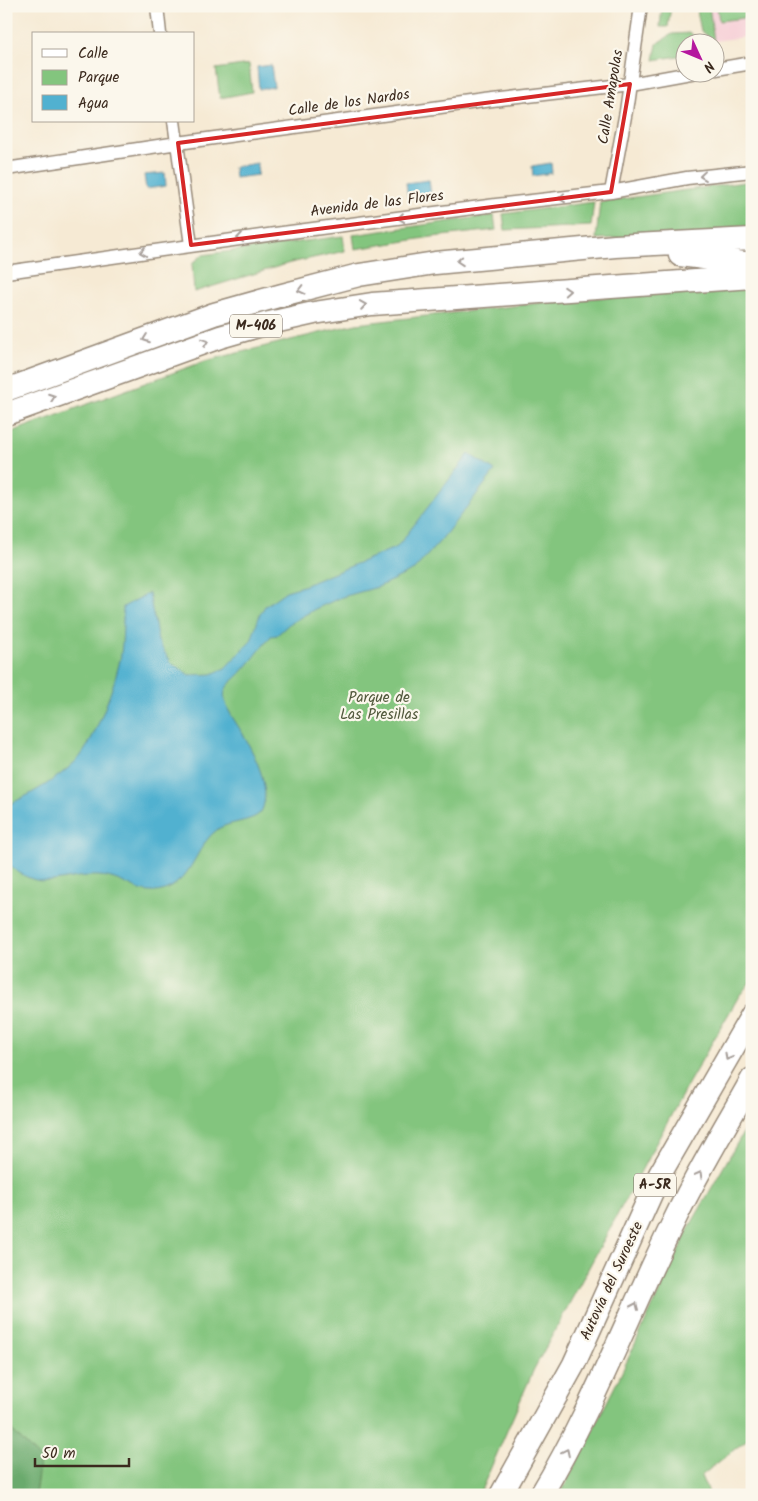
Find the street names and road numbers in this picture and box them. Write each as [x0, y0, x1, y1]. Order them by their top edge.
street label: Calle Amapolas [592, 47, 630, 146]
street label: Calle de los Nardos [287, 83, 412, 123]
street label: Avenida de las Flores [309, 184, 446, 224]
road number: M-406 [230, 314, 282, 338]
road number: A-5R [634, 1174, 676, 1196]
street label: Autovía del Suroeste [574, 1217, 650, 1344]

